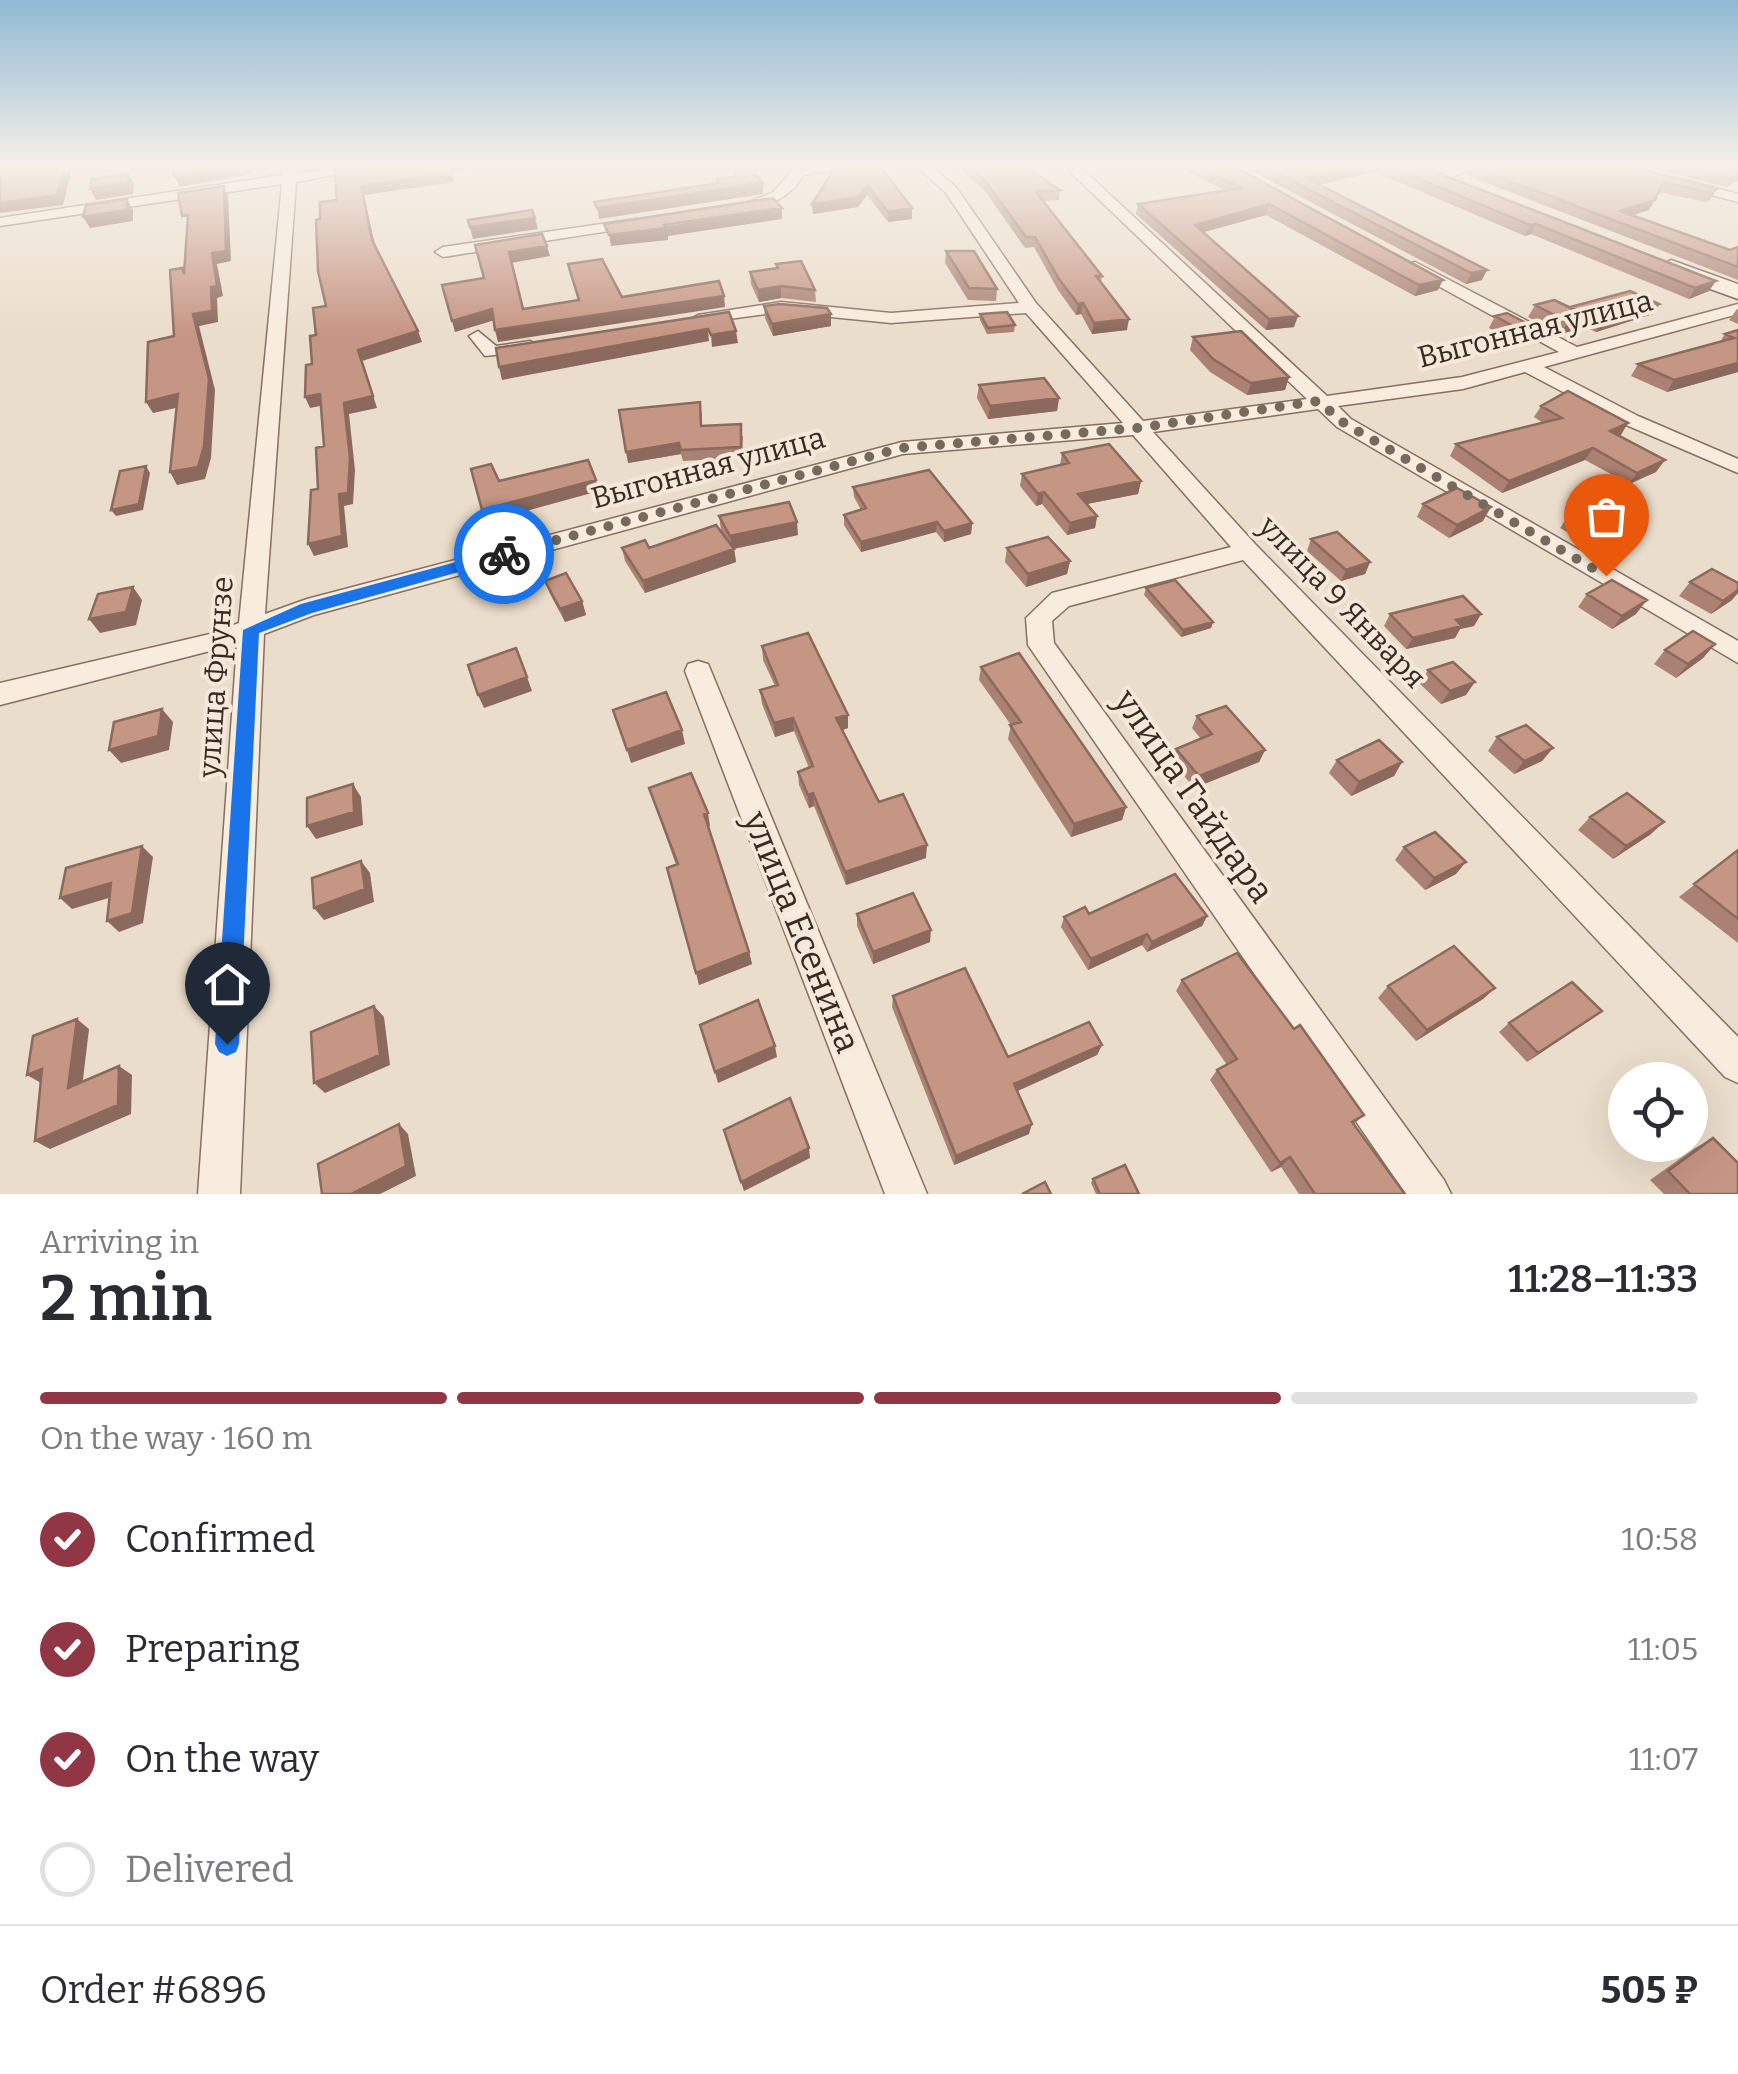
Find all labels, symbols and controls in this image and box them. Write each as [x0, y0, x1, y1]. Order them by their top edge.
street label: Выгонная улица [1414, 282, 1656, 376]
street label: Выгонная улица [587, 419, 829, 517]
pin [1564, 474, 1649, 577]
icon: bag [1579, 489, 1634, 544]
courier [454, 504, 554, 604]
street label: улица 9 Января [1250, 508, 1433, 695]
icon: bike [477, 527, 532, 582]
street label: улица Фрунзе [191, 575, 241, 780]
street label: улица Гайдара [1104, 681, 1283, 911]
street label: улица Есенина [734, 804, 870, 1059]
pin [185, 942, 270, 1045]
icon: home [200, 957, 255, 1012]
map controls [1608, 1062, 1708, 1162]
button: locate [1608, 1062, 1708, 1162]
text: Arriving in [40, 1223, 199, 1261]
text: 11:28–11:33 [1508, 1256, 1698, 1302]
text: 2 min [40, 1259, 212, 1337]
text: On the way · 160 m [40, 1419, 312, 1457]
icon: check [40, 1512, 95, 1567]
text: Confirmed [125, 1516, 315, 1562]
text: 10:58 [1621, 1520, 1698, 1558]
icon: check [40, 1622, 95, 1677]
text: Preparing [125, 1626, 300, 1672]
text: 11:05 [1628, 1630, 1698, 1668]
icon: check [40, 1732, 95, 1787]
text: On the way [125, 1736, 319, 1782]
text: 11:07 [1629, 1740, 1698, 1778]
text: Delivered [125, 1846, 294, 1892]
text: Order #6896 [40, 1967, 266, 2013]
text: 505 ₽ [1600, 1967, 1698, 2013]

